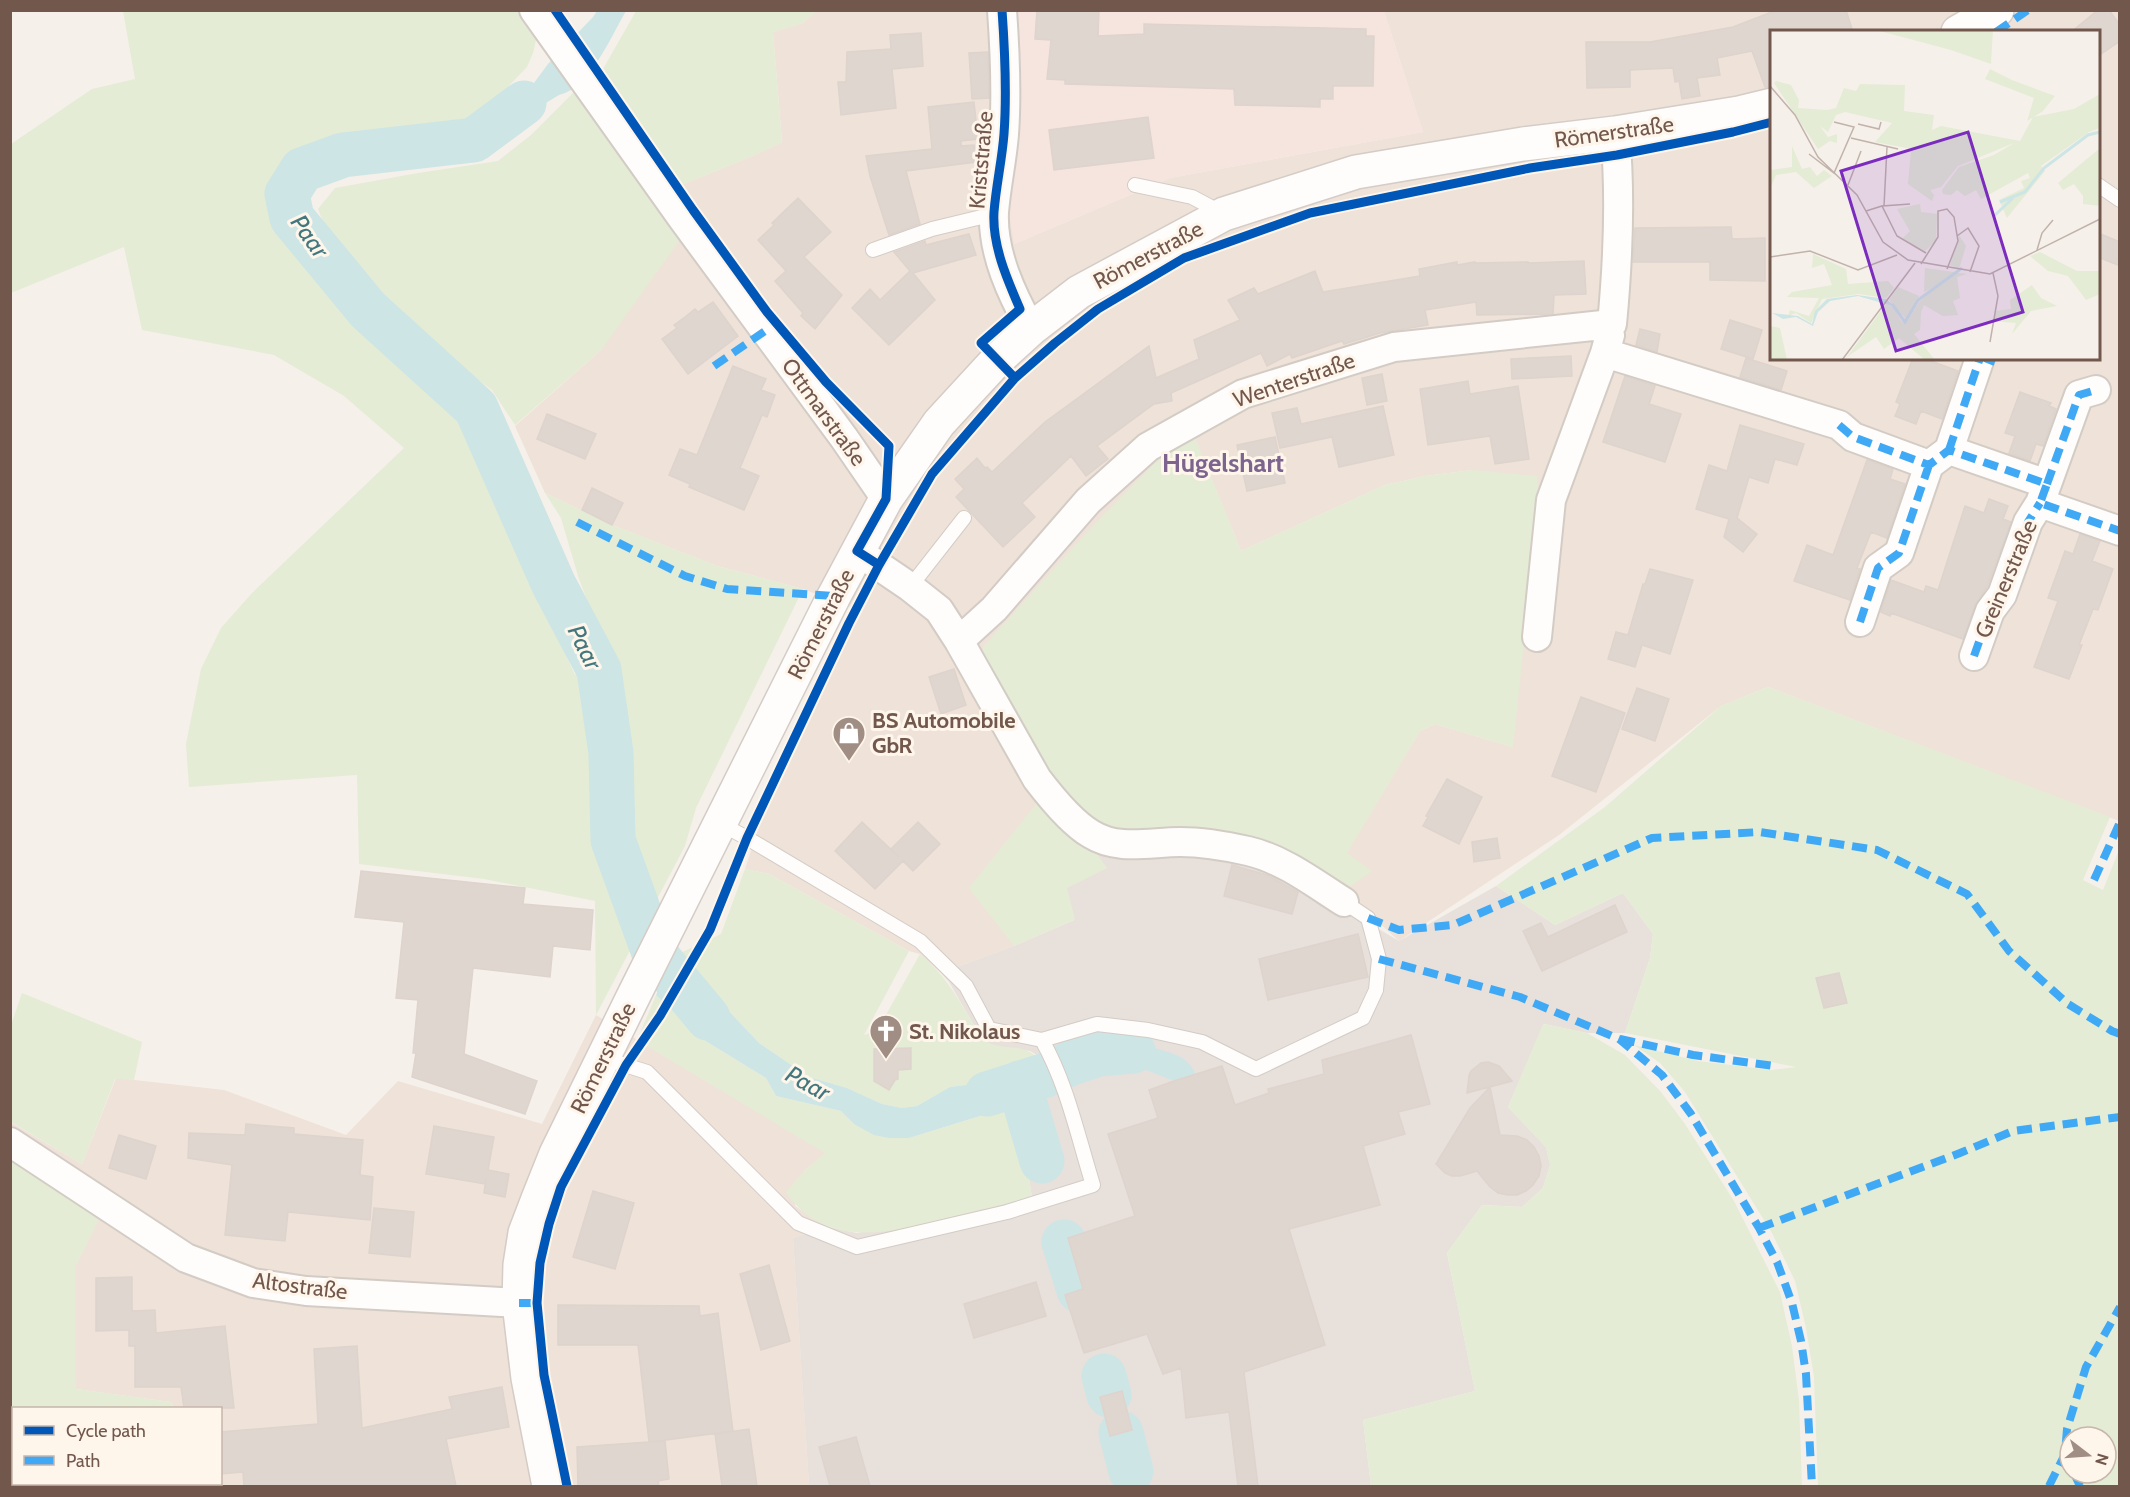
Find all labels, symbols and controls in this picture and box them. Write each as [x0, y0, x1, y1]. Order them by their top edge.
inset map [1770, 30, 2100, 360]
street label: Kriststraße [963, 110, 999, 210]
street label: Römerstraße [1553, 110, 1675, 154]
water label: Paar [285, 209, 336, 264]
street label: Römerstraße [1089, 215, 1207, 295]
street label: Wenterstraße [1230, 347, 1358, 413]
street label: Ottmarstraße [776, 353, 872, 471]
district label: Hügelshart [1162, 447, 1284, 479]
street label: Greinerstraße [1969, 516, 2043, 642]
street label: Römerstraße [782, 564, 860, 684]
water label: Paar [562, 620, 609, 675]
place label: BS Automobile GbR [872, 707, 1016, 759]
shop icon: BS Automobile GbR [831, 715, 867, 762]
street label: Römerstraße [565, 998, 641, 1118]
church icon: St. Nikolaus [868, 1013, 904, 1060]
place label: St. Nikolaus [909, 1018, 1020, 1045]
water label: Paar [781, 1059, 837, 1108]
street label: Altostraße [251, 1267, 349, 1305]
legend [12, 1407, 222, 1485]
text: Cycle path [66, 1420, 146, 1442]
north arrow [2058, 1425, 2118, 1485]
text: Path [66, 1450, 100, 1472]
text: N [2091, 1451, 2113, 1467]

